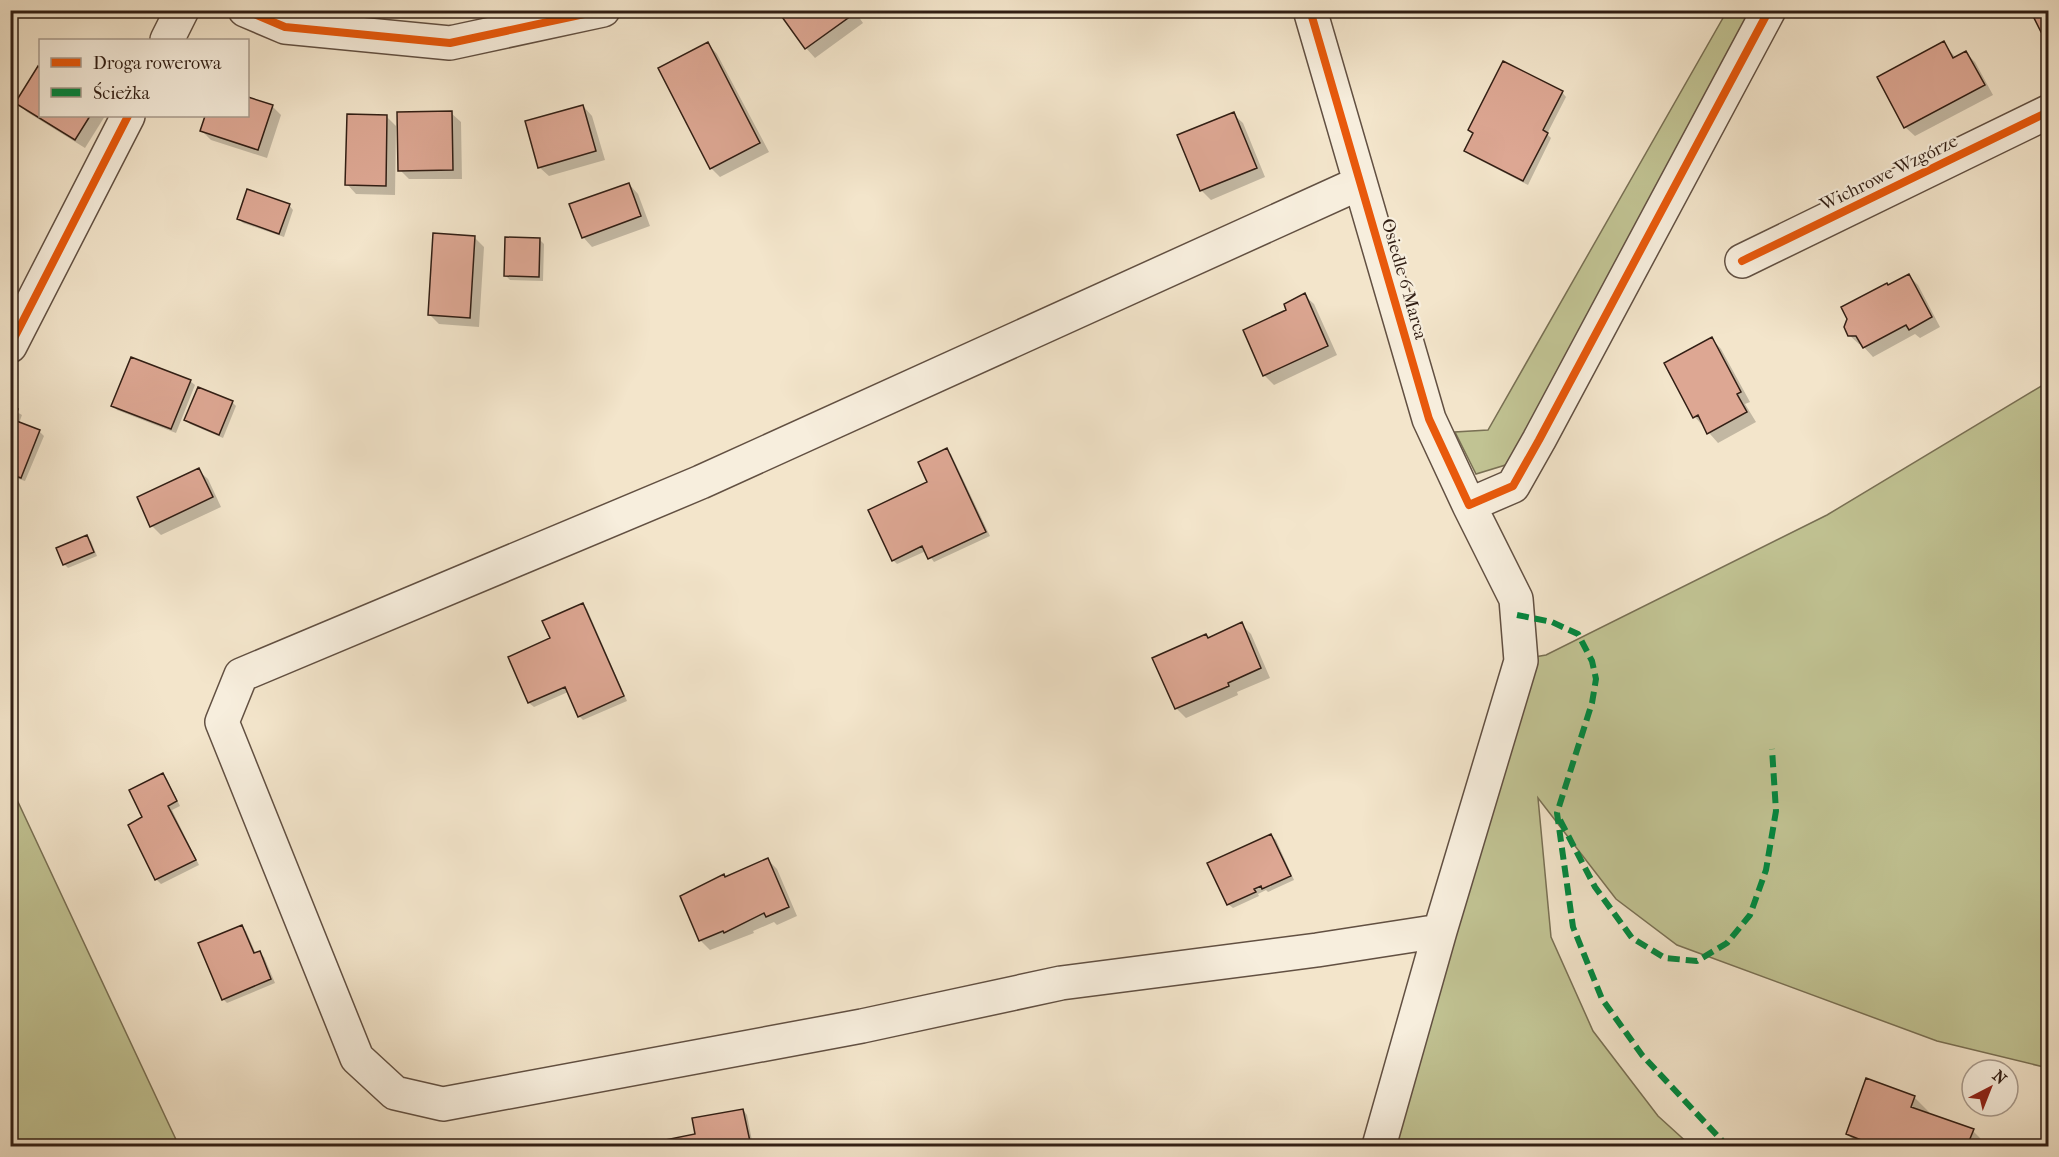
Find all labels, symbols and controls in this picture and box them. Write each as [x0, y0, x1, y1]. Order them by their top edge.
legend [39, 39, 249, 117]
text: Droga rowerowa [93, 53, 222, 74]
text: Ścieżka [93, 82, 151, 104]
street label: Wichrowe Wzgórze [1816, 131, 1961, 216]
street label: Osiedle 6 Marca [1377, 216, 1431, 342]
north arrow [1960, 1058, 2020, 1118]
text: N [1989, 1066, 2011, 1089]

